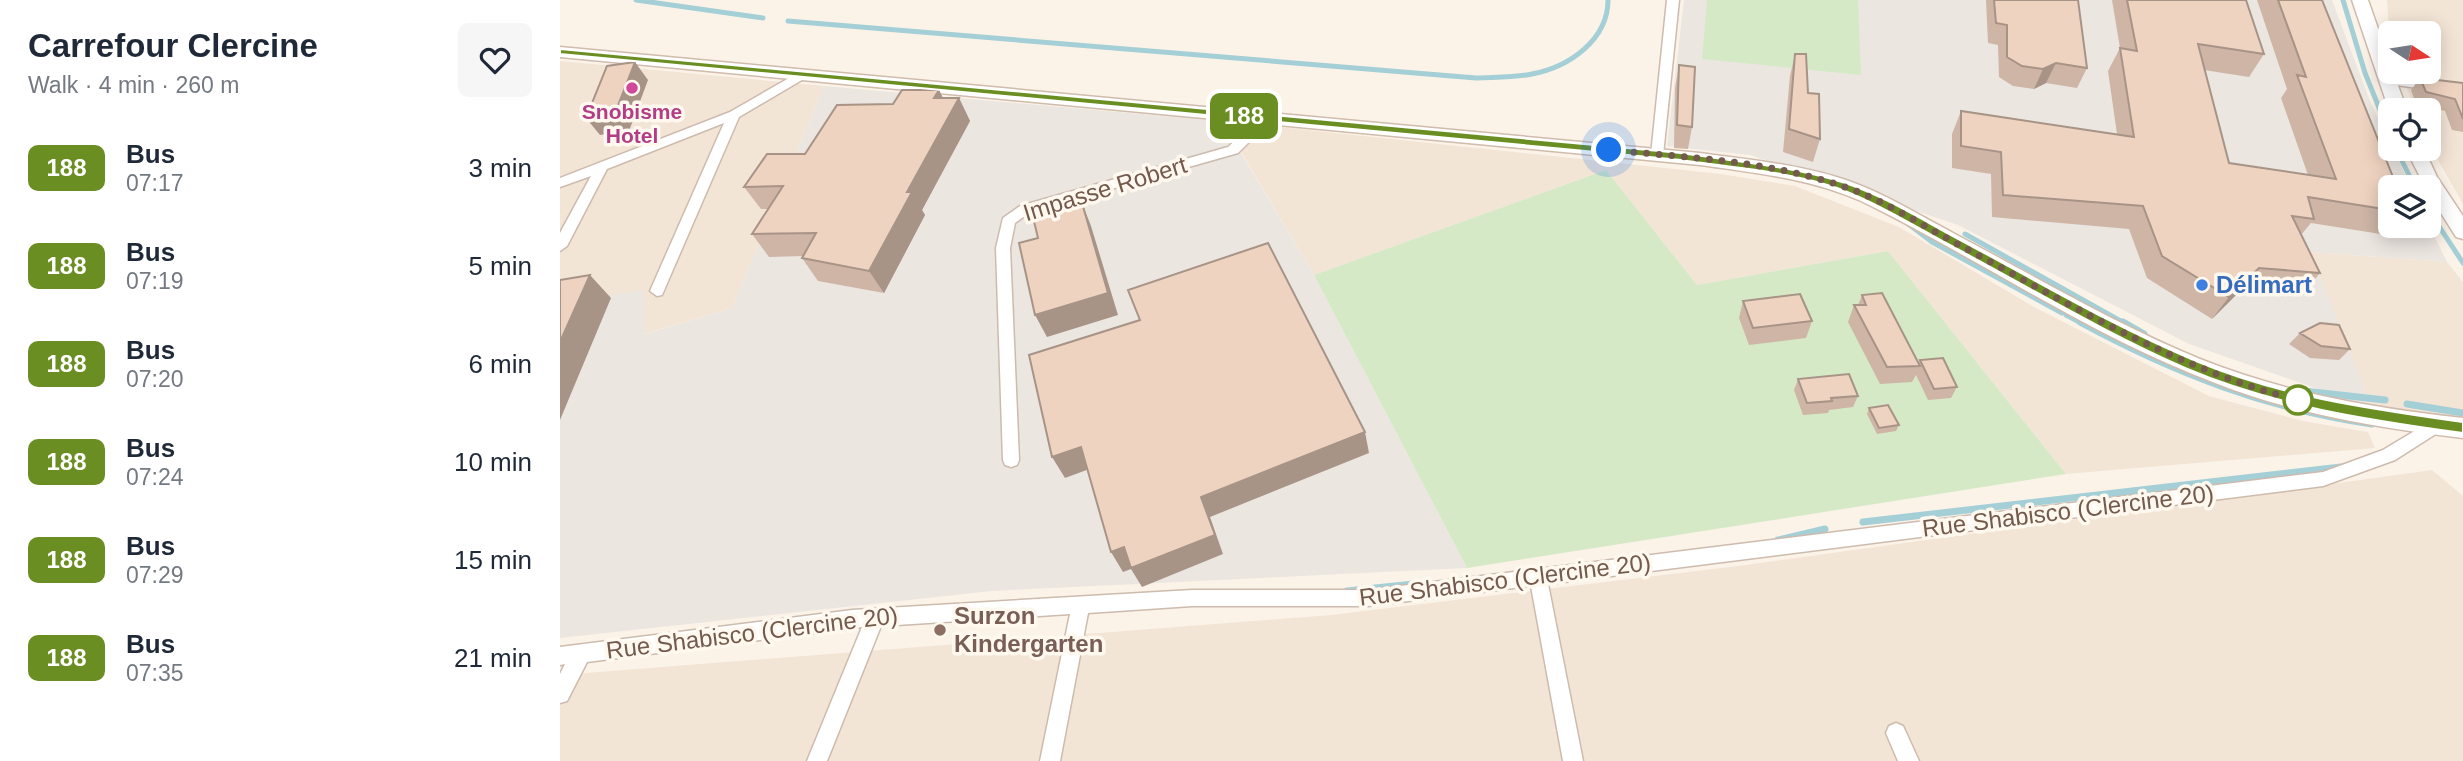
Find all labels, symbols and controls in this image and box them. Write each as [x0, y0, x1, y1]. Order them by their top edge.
north arrow [2378, 21, 2441, 84]
map controls [2378, 21, 2441, 238]
button: heart [458, 23, 532, 97]
text: Carrefour Clercine [28, 27, 318, 64]
text: Walk · 4 min · 260 m [28, 72, 239, 98]
marker: Snobisme Hotel [624, 80, 640, 96]
line badge: 188 [1204, 93, 1284, 139]
button: locate [2378, 98, 2441, 161]
place label: Snobisme Hotel [582, 100, 682, 147]
text: 188 [1224, 102, 1264, 129]
your location [1591, 132, 1626, 167]
text: Bus [126, 139, 175, 169]
street label: Impasse Robert [1020, 151, 1190, 226]
text: 3 min [468, 153, 532, 183]
text: 188 [46, 154, 87, 181]
text: 07:17 [126, 170, 184, 196]
button: layers [2378, 175, 2441, 238]
text: Bus [126, 237, 175, 267]
text: 5 min [468, 251, 532, 281]
text: 188 [46, 252, 87, 279]
text: 07:19 [126, 268, 184, 294]
place label: Délimart [2216, 271, 2312, 298]
marker: Délimart [2194, 277, 2210, 293]
text: Bus [126, 335, 175, 365]
text: 6 min [468, 349, 532, 379]
text: 188 [46, 350, 87, 377]
text: 07:20 [126, 366, 184, 392]
unlabelled marker [2283, 385, 2313, 415]
text: Bus [126, 433, 175, 463]
text: 10 min [454, 447, 532, 477]
text: 188 [46, 448, 87, 475]
text: 07:24 [126, 464, 184, 490]
street label: Rue Shabisco (Clercine 20) [1921, 479, 2215, 542]
text: Bus [126, 531, 175, 561]
text: 15 min [454, 545, 532, 575]
text: 188 [46, 546, 87, 573]
street label: Rue Shabisco (Clercine 20) [1358, 548, 1652, 611]
text: 07:29 [126, 562, 184, 588]
street label: Rue Shabisco (Clercine 20) [605, 601, 899, 664]
place label: Surzon Kindergarten [954, 602, 1103, 657]
marker: Surzon Kindergarten [932, 622, 948, 638]
text: Bus [126, 629, 175, 659]
text: 21 min [454, 643, 532, 673]
text: 188 [46, 644, 87, 671]
text: 07:35 [126, 660, 184, 686]

